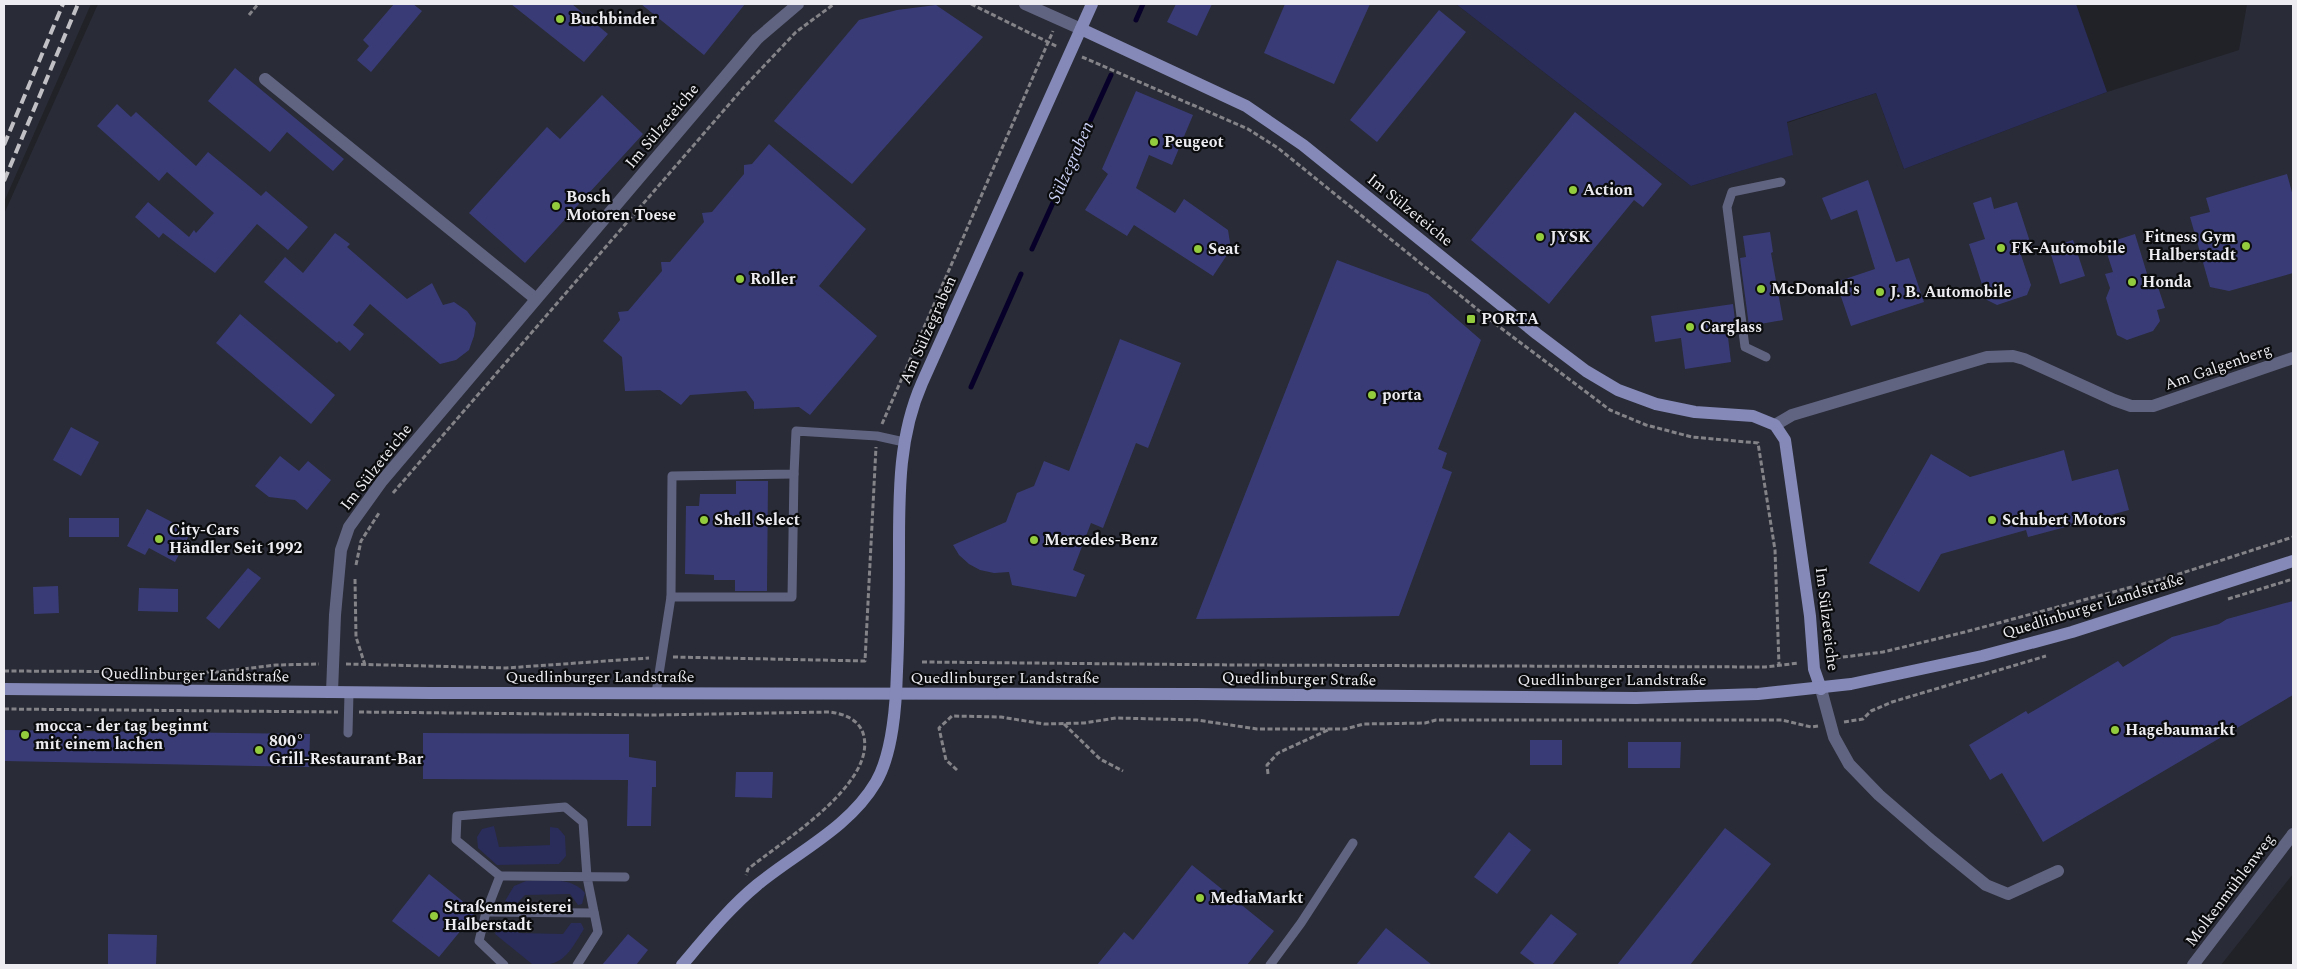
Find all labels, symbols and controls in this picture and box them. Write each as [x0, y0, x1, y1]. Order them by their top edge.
place label: Buchbinder [570, 7, 657, 31]
marker: Buchbinder [554, 13, 566, 25]
street label: Im Sülzeteiche [619, 78, 705, 174]
water label: Sülzegraben [1041, 116, 1101, 207]
place label: Peugeot [1164, 130, 1224, 154]
marker: Peugeot [1148, 136, 1160, 148]
street label: Im Sülzeteiche [1362, 168, 1458, 252]
place label: Action [1583, 178, 1633, 202]
marker: Action [1567, 184, 1579, 196]
place label: Bosch Motoren Toese [566, 185, 676, 227]
marker: Bosch Motoren Toese [550, 200, 562, 212]
place label: JYSK [1550, 225, 1591, 249]
place label: Fitness Gym Halberstadt [2144, 225, 2237, 267]
marker: JYSK [1534, 231, 1546, 243]
place label: FK-Automobile [2011, 236, 2125, 260]
place label: Seat [1208, 237, 1240, 261]
marker: Fitness Gym Halberstadt [2240, 240, 2252, 252]
marker: FK-Automobile [1995, 242, 2007, 254]
marker: Seat [1192, 243, 1204, 255]
place label: Roller [750, 267, 796, 291]
place label: Honda [2142, 270, 2192, 294]
street label: Am Sülzegraben [893, 272, 963, 388]
marker: Roller [734, 273, 746, 285]
marker: Honda [2126, 276, 2138, 288]
place label: McDonald's [1771, 277, 1860, 301]
place label: J. B. Automobile [1890, 280, 2011, 304]
marker: McDonald's [1755, 283, 1767, 295]
marker: J. B. Automobile [1874, 286, 1886, 298]
place label: PORTA [1481, 307, 1540, 331]
marker: PORTA [1465, 313, 1477, 325]
place label: Carglass [1700, 315, 1762, 339]
marker: Carglass [1684, 321, 1696, 333]
street label: Am Galgenberg [2161, 337, 2275, 397]
place label: porta [1382, 383, 1422, 407]
marker: porta [1366, 389, 1378, 401]
street label: Im Sülzeteiche [334, 418, 418, 516]
place label: Shell Select [714, 508, 800, 532]
place label: Schubert Motors [2002, 508, 2126, 532]
marker: Shell Select [698, 514, 710, 526]
marker: Schubert Motors [1986, 514, 1998, 526]
place label: City-Cars Händler Seit 1992 [169, 518, 303, 560]
place label: Mercedes-Benz [1044, 528, 1158, 552]
marker: City-Cars Händler Seit 1992 [153, 533, 165, 545]
marker: Mercedes-Benz [1028, 534, 1040, 546]
street label: Im Sülzeteiche [1809, 566, 1845, 672]
street label: Quedlinburger Landstraße [1999, 567, 2187, 645]
street label: Quedlinburger Landstraße [100, 661, 290, 689]
street label: Quedlinburger Landstraße [506, 665, 694, 689]
street label: Quedlinburger Landstraße [911, 666, 1099, 690]
street label: Quedlinburger Straße [1221, 666, 1377, 692]
street label: Quedlinburger Landstraße [1518, 668, 1706, 692]
place label: mocca - der tag beginnt mit einem lachen [35, 714, 208, 756]
place label: Hagebaumarkt [2125, 718, 2235, 742]
marker: Hagebaumarkt [2109, 724, 2121, 736]
marker: mocca - der tag beginnt mit einem lachen [19, 729, 31, 741]
place label: 800° Grill-Restaurant-Bar [269, 729, 423, 771]
marker: 800° Grill-Restaurant-Bar [253, 744, 265, 756]
street label: Molkenmühlenweg [2179, 828, 2281, 952]
place label: MediaMarkt [1210, 886, 1304, 910]
marker: MediaMarkt [1194, 892, 1206, 904]
place label: Straßenmeisterei Halberstadt [444, 895, 572, 937]
marker: Straßenmeisterei Halberstadt [428, 910, 440, 922]

